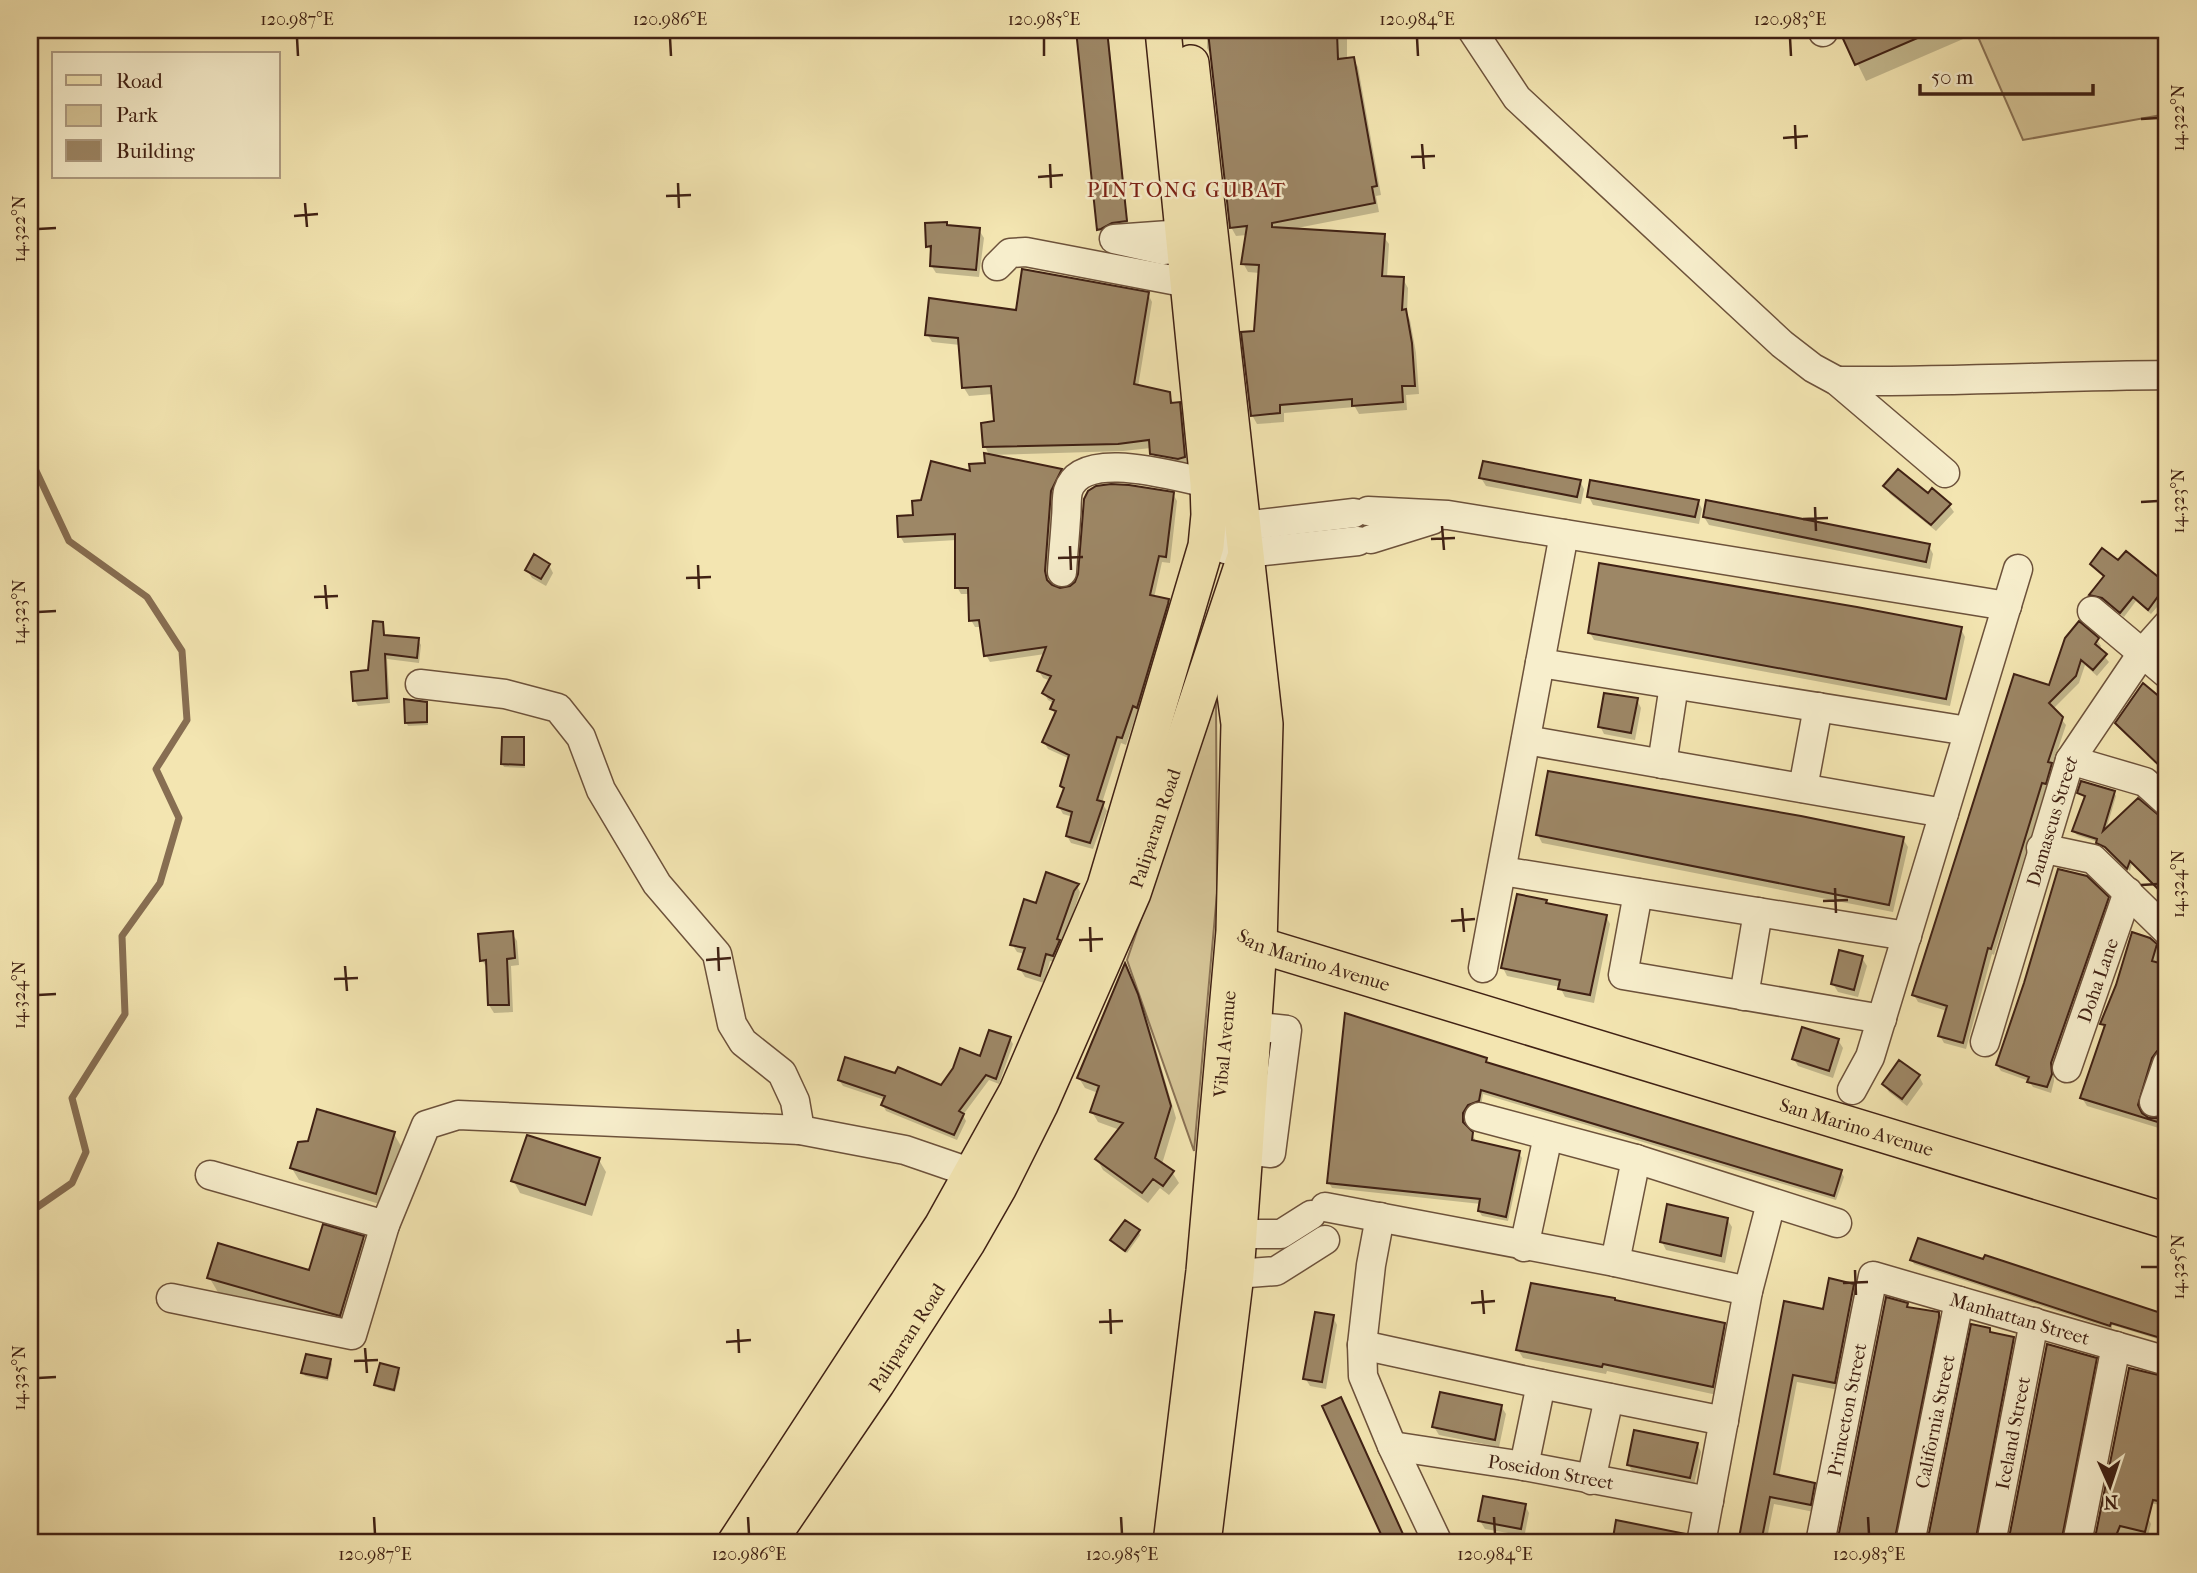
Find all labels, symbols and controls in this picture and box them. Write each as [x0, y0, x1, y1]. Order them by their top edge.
text: 120.987°E [260, 9, 334, 30]
text: 120.986°E [633, 9, 707, 30]
text: 120.985°E [1008, 9, 1080, 30]
text: 120.984°E [1379, 9, 1455, 30]
text: 120.983°E [1754, 9, 1826, 30]
legend [52, 52, 280, 178]
scale bar [1920, 52, 2094, 96]
text: 50 m [1931, 65, 1974, 89]
text: Road [116, 69, 163, 93]
text: 14.322°N [2168, 84, 2189, 152]
text: Park [116, 103, 158, 127]
text: Building [116, 139, 195, 163]
district label: PINTONG GUBAT [1087, 178, 1287, 202]
text: 14.322°N [9, 195, 30, 263]
text: 14.323°N [2168, 468, 2189, 534]
text: 14.323°N [9, 579, 30, 645]
street label: Damascus Street [2023, 751, 2082, 889]
street label: Paliparan Road [1125, 765, 1186, 891]
text: 14.324°N [2168, 849, 2189, 918]
street label: San Marino Avenue [1233, 925, 1393, 996]
street label: Doha Lane [2074, 935, 2123, 1026]
text: 14.324°N [9, 960, 30, 1029]
street label: Vibal Avenue [1209, 990, 1241, 1099]
street label: San Marino Avenue [1777, 1094, 1936, 1161]
text: 14.325°N [2168, 1234, 2189, 1300]
street label: Paliparan Road [864, 1279, 950, 1396]
street label: Manhattan Street [1947, 1289, 2092, 1350]
street label: Princeton Street [1823, 1341, 1871, 1478]
text: 14.325°N [9, 1345, 30, 1411]
street label: California Street [1911, 1353, 1960, 1490]
street label: Iceland Street [1992, 1375, 2035, 1492]
north arrow [2074, 1450, 2144, 1520]
street label: Poseidon Street [1486, 1451, 1616, 1495]
text: N [2102, 1491, 2119, 1513]
text: 120.987°E [338, 1544, 412, 1565]
text: 120.986°E [712, 1544, 786, 1565]
text: 120.985°E [1086, 1544, 1158, 1565]
text: 120.984°E [1457, 1544, 1533, 1565]
text: 120.983°E [1833, 1544, 1905, 1565]

